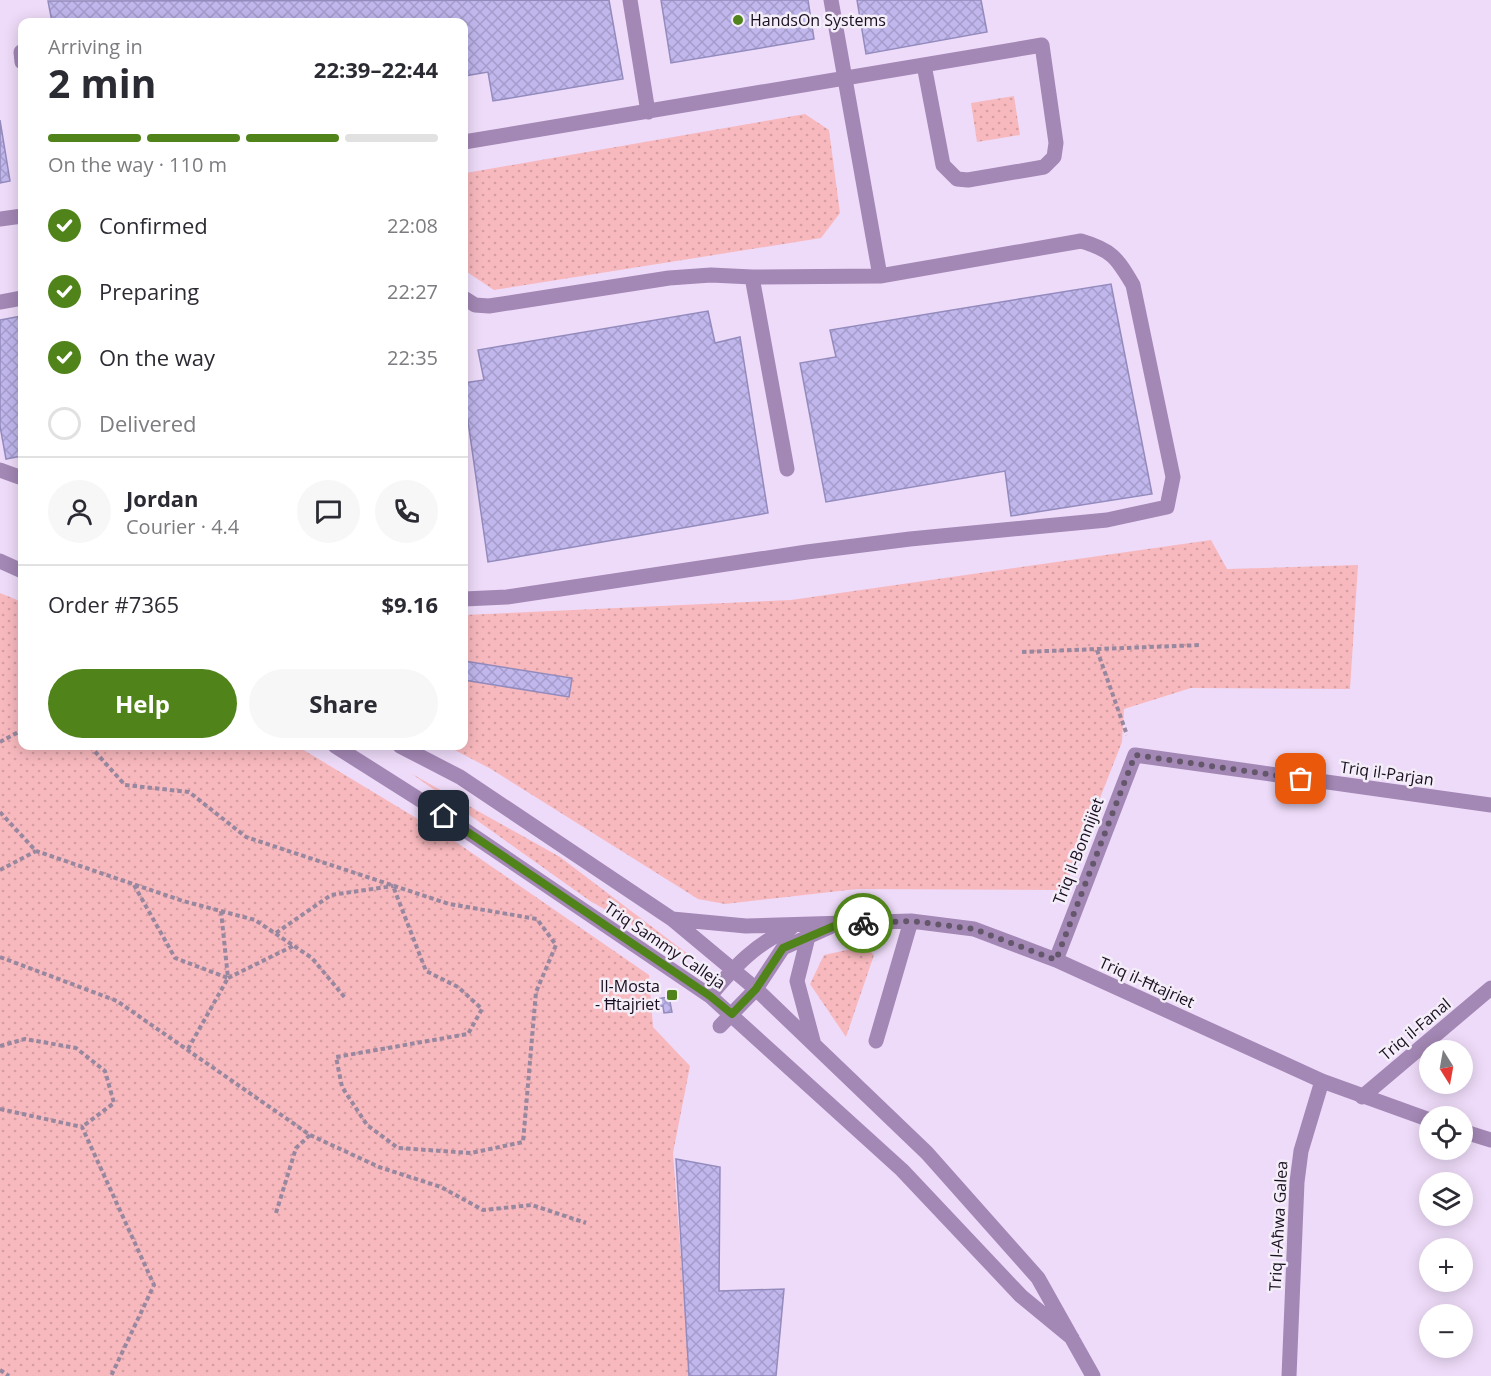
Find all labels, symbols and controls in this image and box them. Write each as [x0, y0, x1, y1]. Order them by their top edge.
place label: HandsOn Systems [750, 9, 886, 31]
marker: HandsOn Systems [731, 13, 745, 27]
text: Arriving in [48, 33, 143, 60]
text: 22:39–22:44 [314, 54, 438, 84]
text: 2 min [48, 56, 156, 109]
text: On the way · 110 m [48, 151, 227, 178]
icon: check [48, 209, 81, 242]
text: Confirmed [99, 210, 208, 240]
text: 22:08 [387, 212, 438, 239]
icon: check [48, 275, 81, 308]
text: Preparing [99, 276, 199, 306]
text: 22:27 [387, 278, 438, 305]
icon: check [48, 341, 81, 374]
text: On the way [99, 342, 215, 372]
text: 22:35 [387, 344, 438, 371]
text: Delivered [99, 408, 197, 438]
button: person [48, 480, 111, 543]
button: chat [297, 480, 360, 543]
button: phone [375, 480, 438, 543]
text: Jordan [126, 483, 199, 513]
text: Courier · 4.4 [126, 513, 239, 540]
text: Order #7365 [48, 589, 179, 619]
text: $9.16 [381, 589, 438, 619]
button: Help [48, 669, 237, 738]
button: Share [249, 669, 438, 738]
pin [1275, 753, 1326, 804]
street label: Triq il-Parjan [1339, 756, 1435, 790]
icon: bag [1284, 762, 1317, 795]
pin [418, 790, 469, 841]
street label: Triq il-Bonnijiet [1047, 794, 1109, 908]
icon: home [427, 799, 460, 832]
courier [833, 893, 893, 953]
street label: Triq Sammy Calleja [600, 896, 730, 994]
icon: bike [847, 907, 880, 940]
street label: Triq il-Ħtajriet [1096, 951, 1198, 1013]
place label: Il-Mosta - Ħtajriet [595, 975, 660, 1015]
marker: Il-Mosta - Ħtajriet [665, 988, 679, 1002]
street label: Triq il-Fanal [1375, 993, 1455, 1065]
north arrow [1419, 1040, 1473, 1094]
map controls [1419, 1040, 1473, 1358]
button: locate [1419, 1106, 1473, 1160]
street label: Triq l-Aħwa Galea [1264, 1160, 1292, 1292]
button: layers [1419, 1172, 1473, 1226]
button: + [1419, 1238, 1473, 1292]
button: − [1419, 1304, 1473, 1358]

